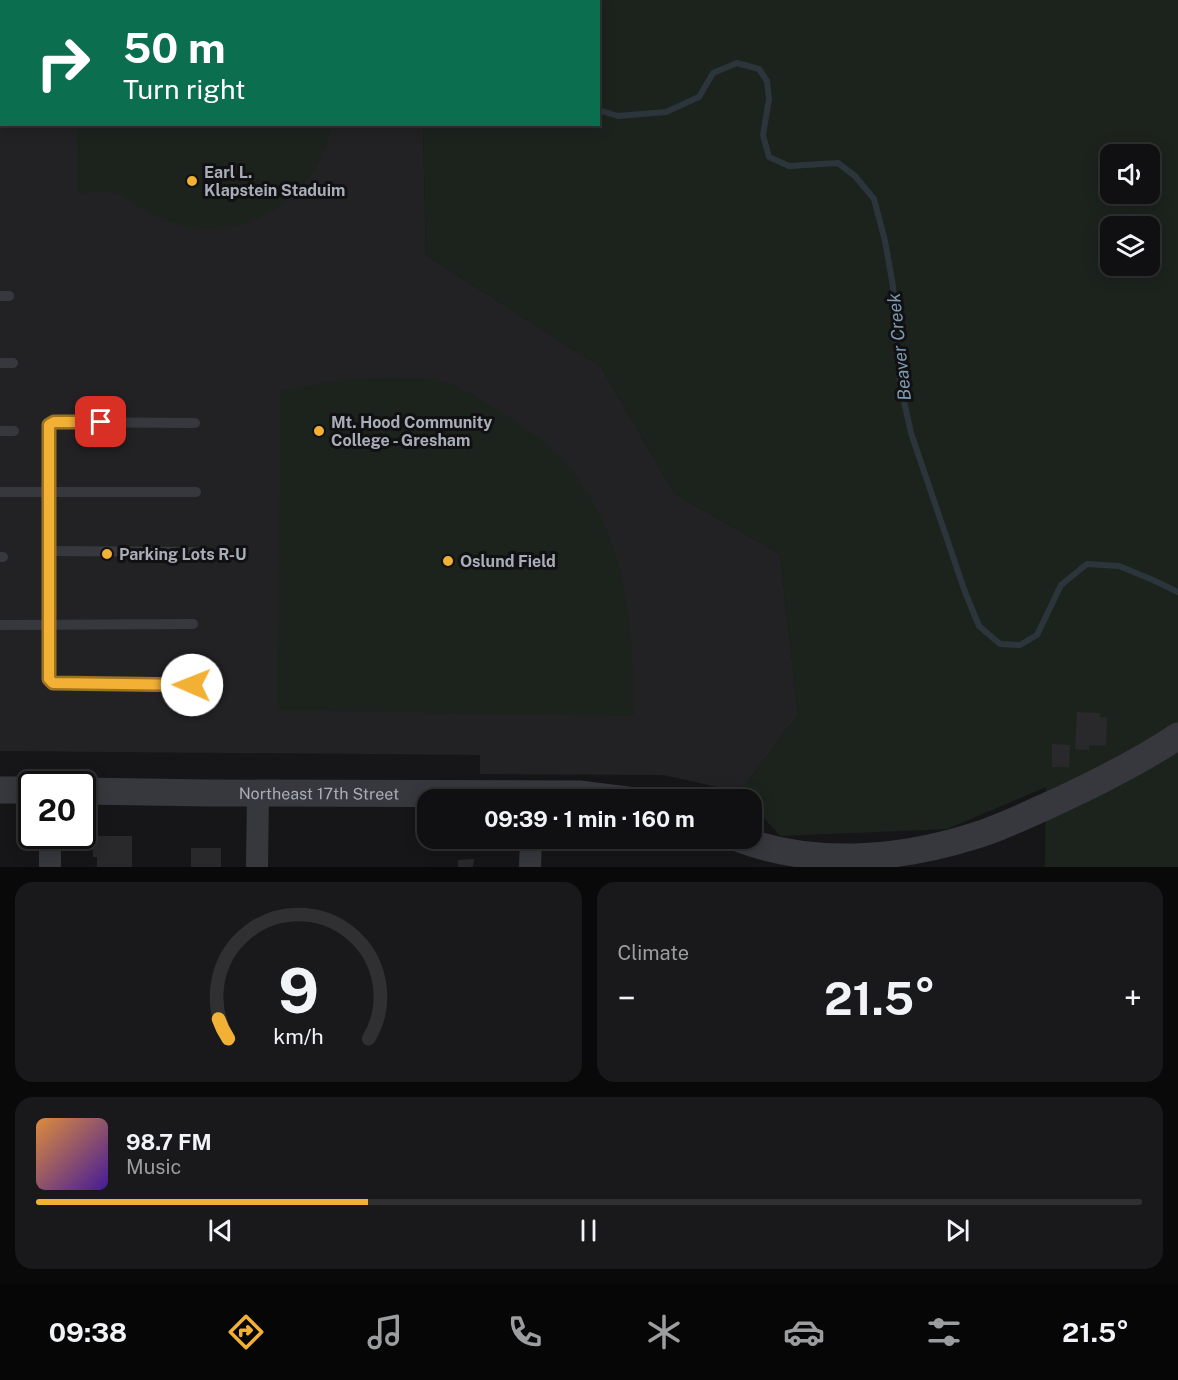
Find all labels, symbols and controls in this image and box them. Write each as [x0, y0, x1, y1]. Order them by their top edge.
text: 50 m [123, 23, 226, 72]
icon: right [24, 24, 102, 102]
text: Turn right [123, 73, 246, 105]
map controls [1100, 144, 1160, 276]
button: sound [1100, 144, 1160, 204]
place label: Earl L. Klapstein Staduim [204, 163, 345, 200]
marker: Earl L. Klapstein Staduim [185, 174, 199, 188]
button: layers [1100, 216, 1160, 276]
water label: Beaver Creek [883, 292, 915, 402]
pin [75, 396, 126, 447]
icon: arrive [84, 405, 117, 438]
place label: Mt. Hood Community College - Gresham [331, 413, 492, 450]
marker: Mt. Hood Community College - Gresham [312, 424, 326, 438]
place label: Parking Lots R-U [119, 545, 247, 564]
marker: Parking Lots R-U [100, 547, 114, 561]
place label: Oslund Field [460, 552, 556, 571]
marker: Oslund Field [441, 554, 455, 568]
position arrow [160, 653, 224, 717]
speed limit sign: 20 [18, 771, 96, 849]
street label: Northeast 17th Street [239, 784, 399, 803]
text: 09:39 · 1 min · 160 m [484, 806, 695, 832]
text: Climate [618, 941, 689, 965]
text: 9 [278, 954, 319, 1027]
text: 21.5° [824, 972, 936, 1025]
text: − [618, 979, 636, 1017]
text: + [1124, 979, 1142, 1017]
text: km/h [273, 1024, 323, 1049]
text: 98.7 FM [126, 1129, 212, 1155]
text: Music [126, 1155, 181, 1179]
icon: previous [204, 1214, 237, 1247]
icon: pause [572, 1214, 605, 1247]
icon: next [941, 1214, 974, 1247]
icon: directions [225, 1311, 267, 1353]
icon: music [364, 1311, 406, 1353]
icon: phone [504, 1311, 546, 1353]
icon: climate [643, 1311, 685, 1353]
icon: car [783, 1311, 825, 1353]
icon: filters [923, 1311, 965, 1353]
text: 09:38 [49, 1316, 127, 1348]
text: 21.5° [1062, 1316, 1129, 1348]

